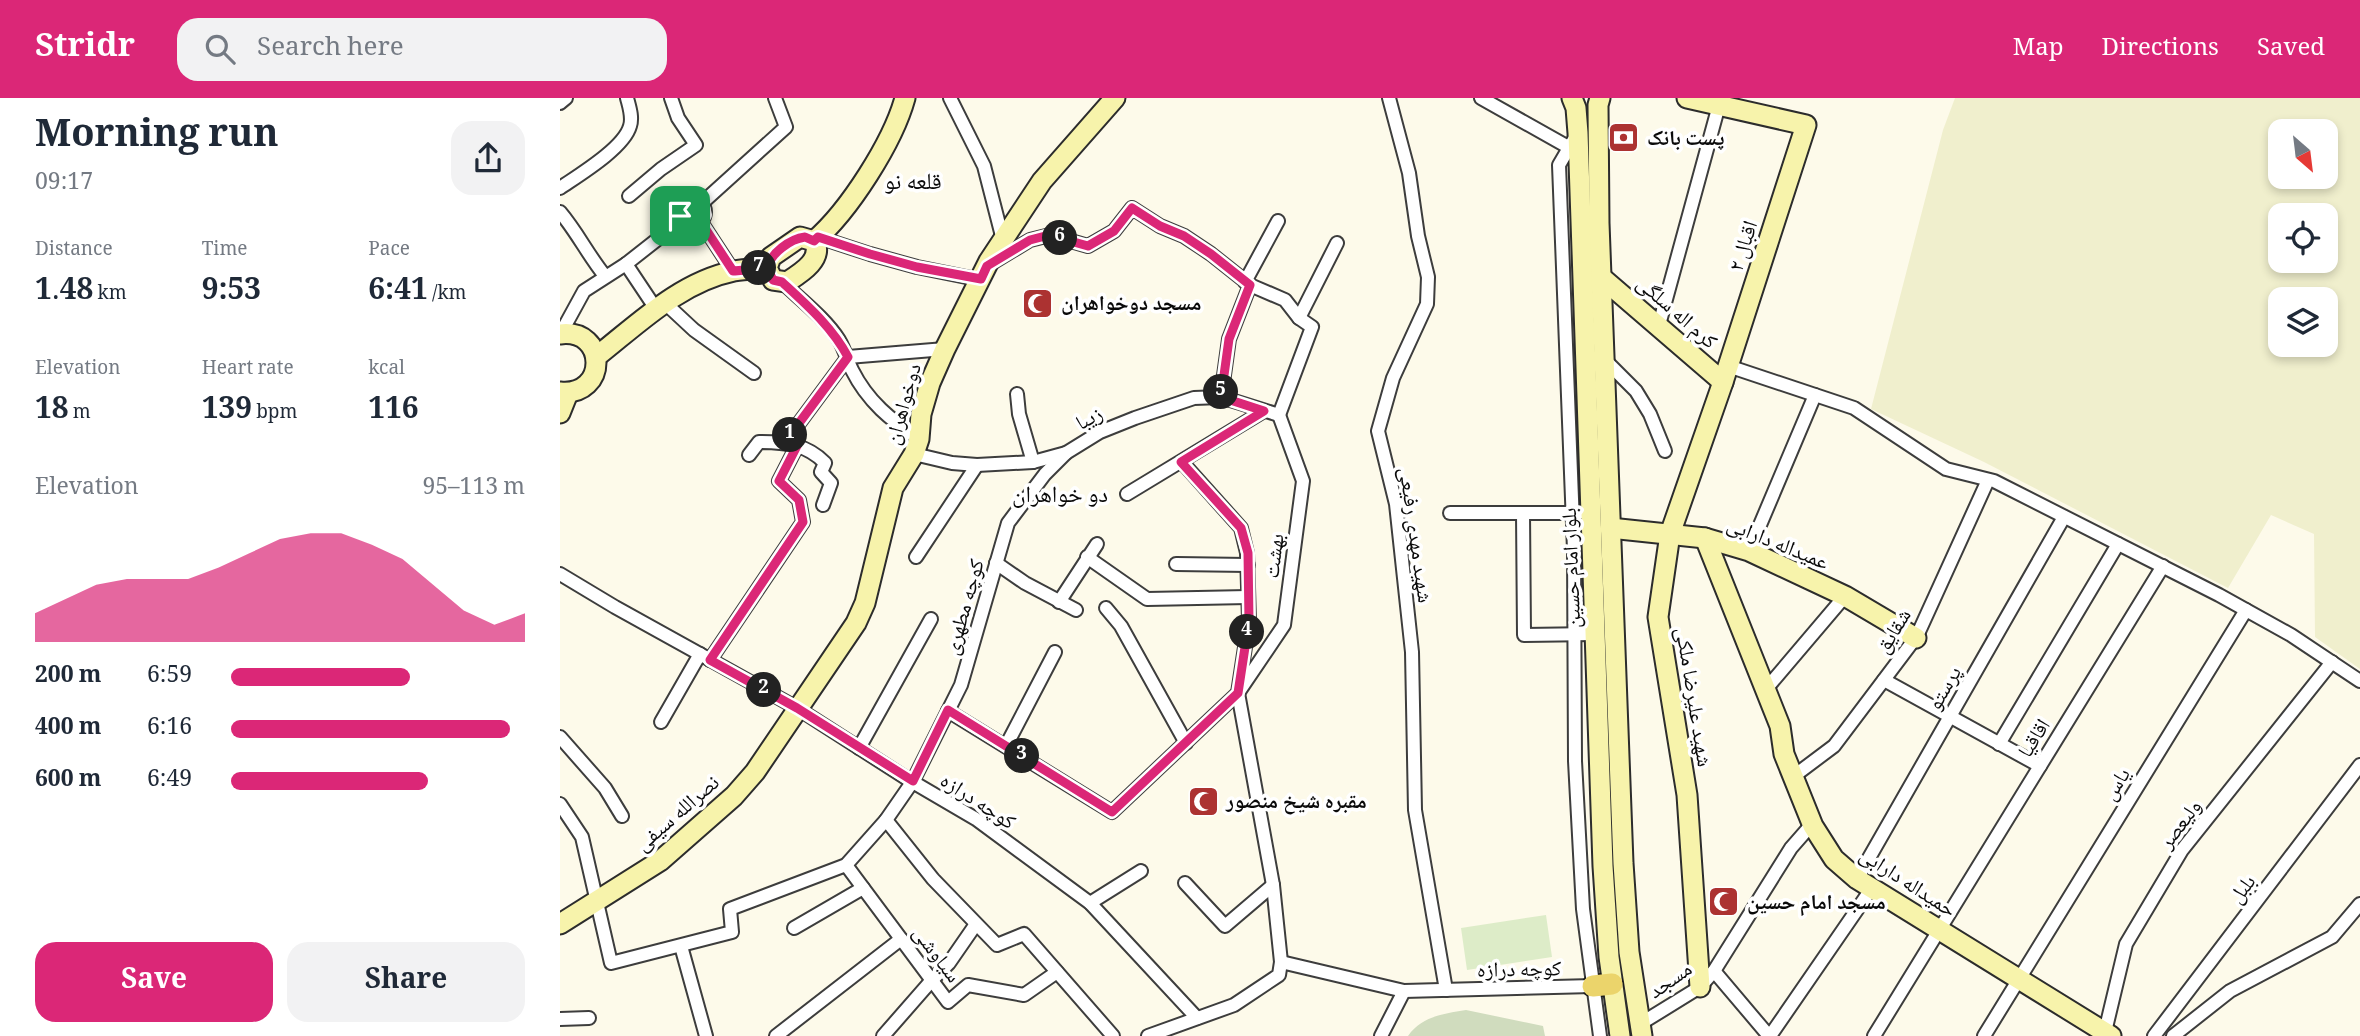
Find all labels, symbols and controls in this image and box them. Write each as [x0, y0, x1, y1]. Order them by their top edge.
search box [177, 18, 667, 81]
text: Stridr [35, 21, 135, 77]
text: Search here [257, 27, 404, 71]
text: Map [2013, 29, 2064, 70]
text: Directions [2102, 29, 2219, 70]
text: Saved [2257, 29, 2325, 70]
icon: search [201, 30, 239, 68]
text: Morning run [35, 105, 279, 170]
north arrow [2268, 119, 2338, 189]
map controls [2268, 119, 2338, 357]
button: share [451, 121, 525, 195]
bank icon: پست بانک [1607, 121, 1641, 155]
place label: پست بانک [1647, 123, 1724, 158]
text: 09:17 [35, 164, 93, 204]
district label: قلعه نو [884, 164, 942, 204]
pin [650, 186, 710, 246]
icon: arrive [661, 197, 699, 235]
button: locate [2268, 203, 2338, 273]
street label: اقبال ۲ [1721, 217, 1770, 277]
pin: 6 [1042, 220, 1078, 256]
text: 6 [1054, 221, 1065, 253]
text: Distance [35, 235, 113, 267]
text: Time [202, 235, 248, 267]
text: Pace [368, 235, 410, 267]
pin: 7 [742, 250, 776, 286]
text: 7 [753, 251, 764, 283]
text: 1.48 [35, 267, 93, 318]
text: 9:53 [202, 267, 261, 318]
text: 6:41 [368, 267, 428, 318]
street label: کرم اله سلگی [1627, 268, 1724, 360]
text: km [93, 279, 127, 311]
text: /km [428, 279, 467, 311]
mosque icon: مسجد دوخواهران [1021, 286, 1055, 320]
button: layers [2268, 287, 2338, 357]
place label: مسجد دوخواهران [1061, 288, 1201, 323]
text: Elevation [35, 354, 121, 386]
text: Heart rate [202, 354, 294, 386]
text: kcal [368, 354, 405, 386]
street label: دوخواهران [877, 360, 934, 449]
pin: 5 [1204, 374, 1238, 410]
text: 5 [1215, 375, 1226, 407]
text: 18 [35, 386, 69, 437]
text: 139 [202, 386, 252, 437]
text: 116 [368, 386, 419, 437]
text: m [69, 398, 91, 430]
text: bpm [252, 398, 297, 430]
street label: زیبا [1070, 398, 1110, 442]
pin: 1 [772, 418, 807, 452]
text: 1 [784, 418, 795, 450]
street label: شهید مهدی رفیعی [1387, 465, 1440, 605]
text: Elevation [35, 469, 139, 509]
text: 95–113 m [422, 469, 525, 509]
district label: دو خواهران [1012, 477, 1108, 517]
street label: بلوار امام حسین [1554, 507, 1593, 629]
street label: عمیداله دارابی [1721, 509, 1834, 582]
street label: بهشت [1256, 532, 1297, 581]
street label: کوچه مطهری [936, 555, 997, 660]
street label: شقایق [1868, 603, 1923, 662]
pin: 4 [1230, 614, 1264, 650]
text: 4 [1241, 615, 1252, 647]
street label: شهید علیرضا ملکی [1663, 625, 1720, 770]
text: 200 m [35, 657, 101, 697]
text: 6:59 [147, 657, 192, 697]
street label: پرستو [1919, 660, 1973, 718]
pin: 2 [746, 672, 782, 708]
text: 2 [758, 673, 769, 705]
text: 400 m [35, 709, 101, 749]
text: 6:16 [147, 709, 192, 749]
street label: اقاقیا [2010, 713, 2062, 766]
pin: 3 [1004, 738, 1040, 774]
text: 3 [1016, 739, 1027, 771]
text: 600 m [35, 761, 101, 801]
text: 6:49 [147, 761, 192, 801]
street label: یاس [2094, 762, 2142, 809]
street label: کوچه درازه [932, 765, 1022, 841]
street label: نصرالله سیفی [628, 768, 729, 862]
mosque icon: مقبره شیخ منصور [1186, 784, 1220, 818]
place label: مقبره شیخ منصور [1225, 786, 1367, 821]
street label: ولیعصر [2151, 793, 2213, 859]
street label: حمیداله دارابی [1851, 839, 1962, 929]
street label: بلبل [2221, 868, 2267, 913]
mosque icon: مسجد امام حسین [1707, 885, 1741, 919]
place label: مسجد امام حسین [1747, 887, 1886, 922]
street label: سیاوشی [902, 919, 968, 992]
button: Save [35, 942, 273, 1022]
button: Share [287, 942, 525, 1022]
street label: کوچه درازه [1476, 953, 1562, 990]
street label: مسجد [1642, 954, 1701, 1010]

